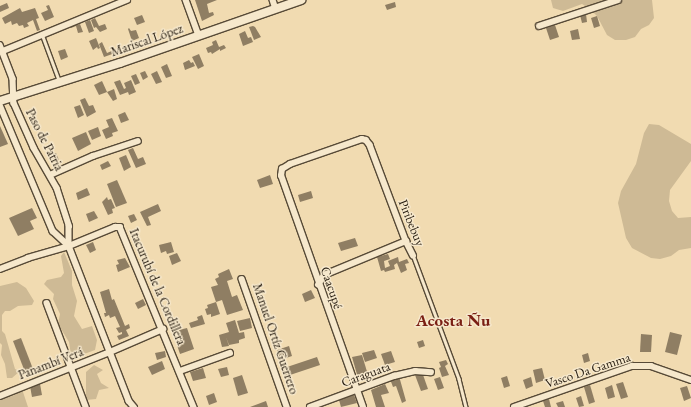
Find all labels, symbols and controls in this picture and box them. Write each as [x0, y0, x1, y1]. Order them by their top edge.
street label: Mariscal López [109, 21, 185, 61]
street label: Paso de Patria [22, 106, 66, 174]
street label: Piribebuy [395, 197, 427, 249]
street label: Itacurubí de la Cordillera [125, 226, 189, 348]
street label: Caacupé [317, 265, 345, 311]
street label: Manuel Ortíz Guerrero [249, 282, 301, 396]
district label: Acosta Ñu [416, 311, 490, 331]
street label: Panambí Verá [16, 344, 86, 384]
street label: Vasco Da Gamma [543, 350, 633, 392]
street label: Caraguata [339, 359, 393, 391]

